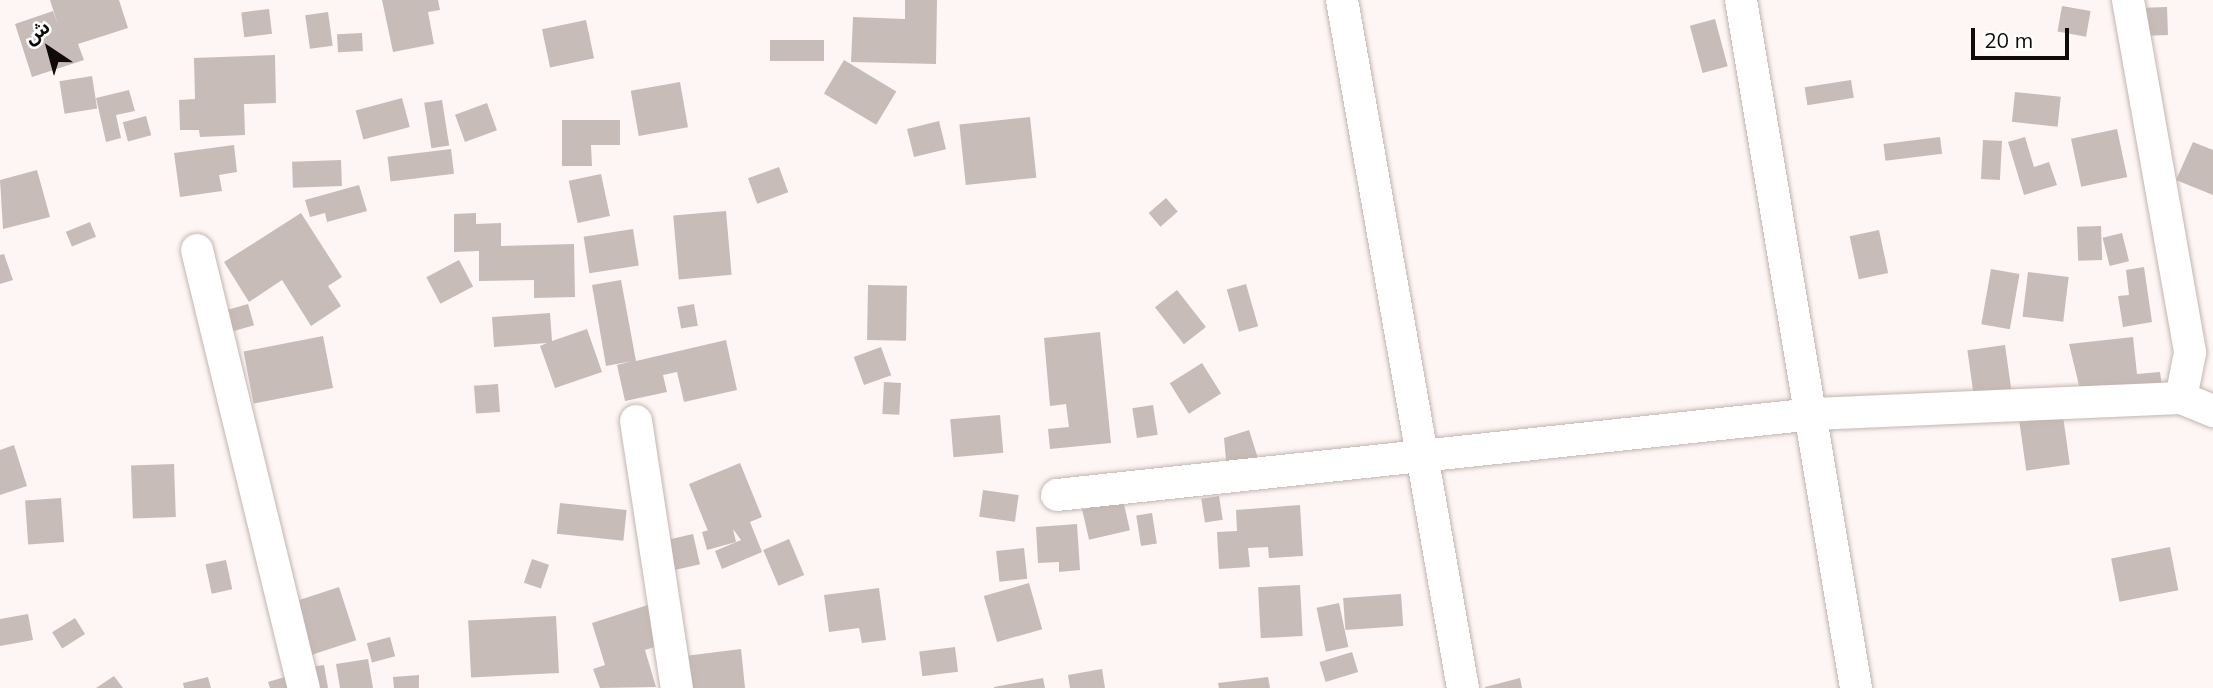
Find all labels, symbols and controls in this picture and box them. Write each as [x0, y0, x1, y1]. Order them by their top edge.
north arrow [14, 14, 84, 84]
scale bar [1975, 14, 2073, 58]
text: ش [19, 15, 54, 49]
text: 20 m [1984, 27, 2033, 53]

